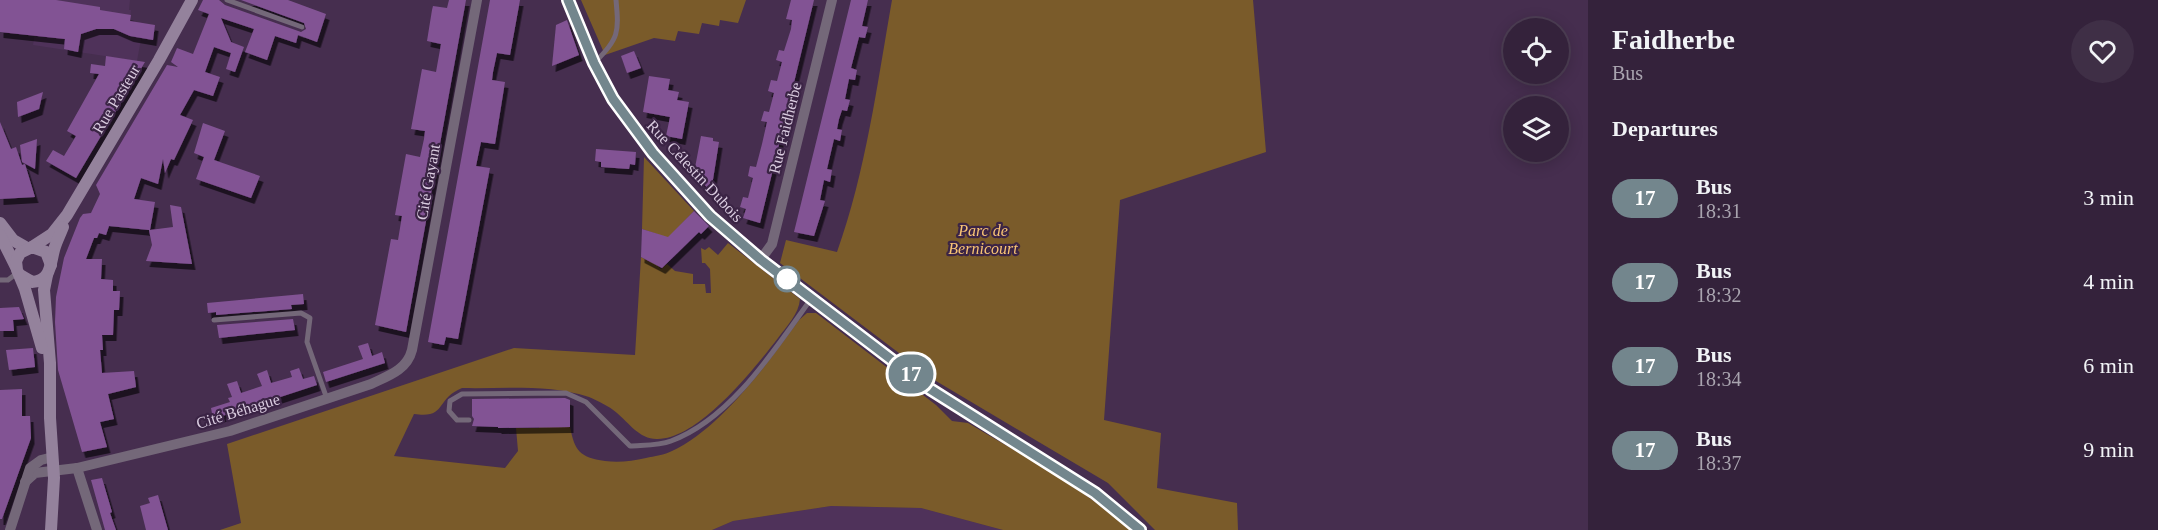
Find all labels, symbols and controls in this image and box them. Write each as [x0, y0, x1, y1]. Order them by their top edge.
map controls [1503, 18, 1569, 162]
button: locate [1503, 18, 1569, 84]
button: heart [2071, 20, 2134, 83]
text: Faidherbe [1612, 24, 1735, 55]
street label: Rue Pasteur [89, 61, 143, 136]
text: Bus [1612, 62, 1643, 84]
street label: Rue Faidherbe [765, 80, 805, 176]
button: layers [1503, 96, 1569, 162]
text: Departures [1612, 116, 1718, 141]
street label: Rue Célestin Dubois [644, 117, 746, 225]
street label: Cité Gayant [413, 142, 444, 222]
text: Bus [1696, 174, 1731, 199]
text: 3 min [2083, 185, 2134, 210]
text: 17 [1635, 186, 1656, 210]
text: 18:31 [1696, 200, 1742, 222]
park label: Parc de Bernicourt [948, 222, 1018, 257]
text: Bus [1696, 258, 1731, 283]
unlabelled marker [774, 266, 800, 292]
text: 4 min [2083, 269, 2134, 294]
text: 17 [1635, 270, 1656, 294]
text: 18:32 [1696, 284, 1742, 306]
text: Bus [1696, 342, 1731, 367]
text: 6 min [2083, 353, 2134, 378]
line badge: 17 [884, 354, 938, 394]
text: 17 [1635, 354, 1656, 378]
text: 17 [901, 362, 922, 386]
text: 18:34 [1696, 368, 1742, 390]
street label: Cité Béhague [194, 390, 282, 433]
text: Bus [1696, 426, 1731, 451]
text: 9 min [2083, 437, 2134, 462]
text: 17 [1635, 438, 1656, 462]
text: 18:37 [1696, 452, 1742, 474]

